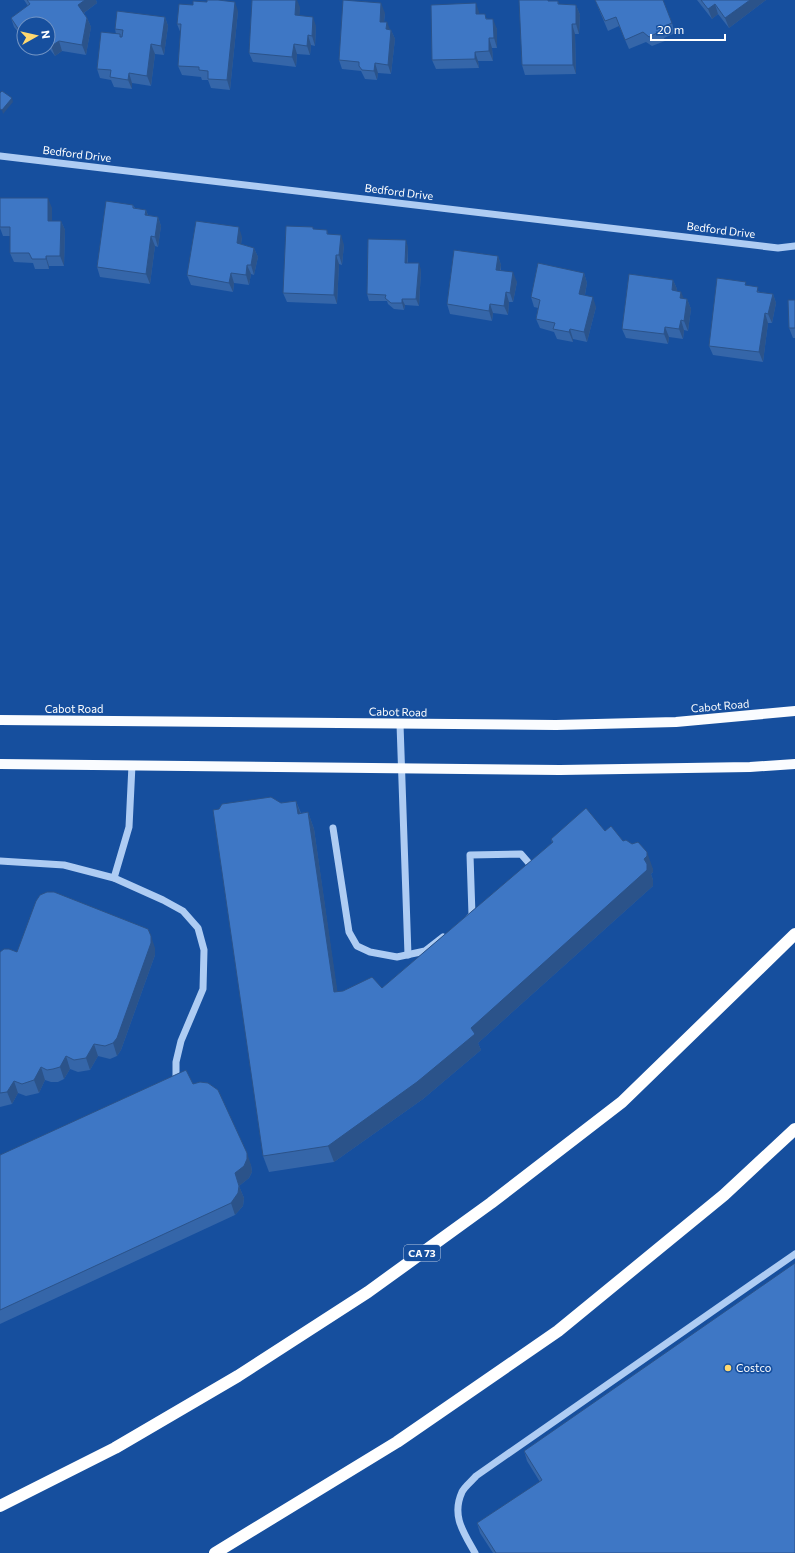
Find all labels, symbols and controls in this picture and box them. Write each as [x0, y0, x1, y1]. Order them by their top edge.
north arrow [16, 16, 56, 56]
scale bar [651, 16, 725, 42]
text: 20 m [657, 22, 684, 36]
text: N [39, 30, 53, 40]
street label: Bedford Drive [42, 143, 112, 164]
street label: Bedford Drive [364, 181, 434, 202]
street label: Bedford Drive [686, 219, 756, 240]
street label: Cabot Road [690, 696, 750, 715]
street label: Cabot Road [45, 702, 103, 715]
street label: Cabot Road [369, 704, 427, 719]
road number: CA 73 [404, 1245, 440, 1261]
place label: Costco [736, 1361, 772, 1374]
marker: Costco [723, 1363, 733, 1373]

